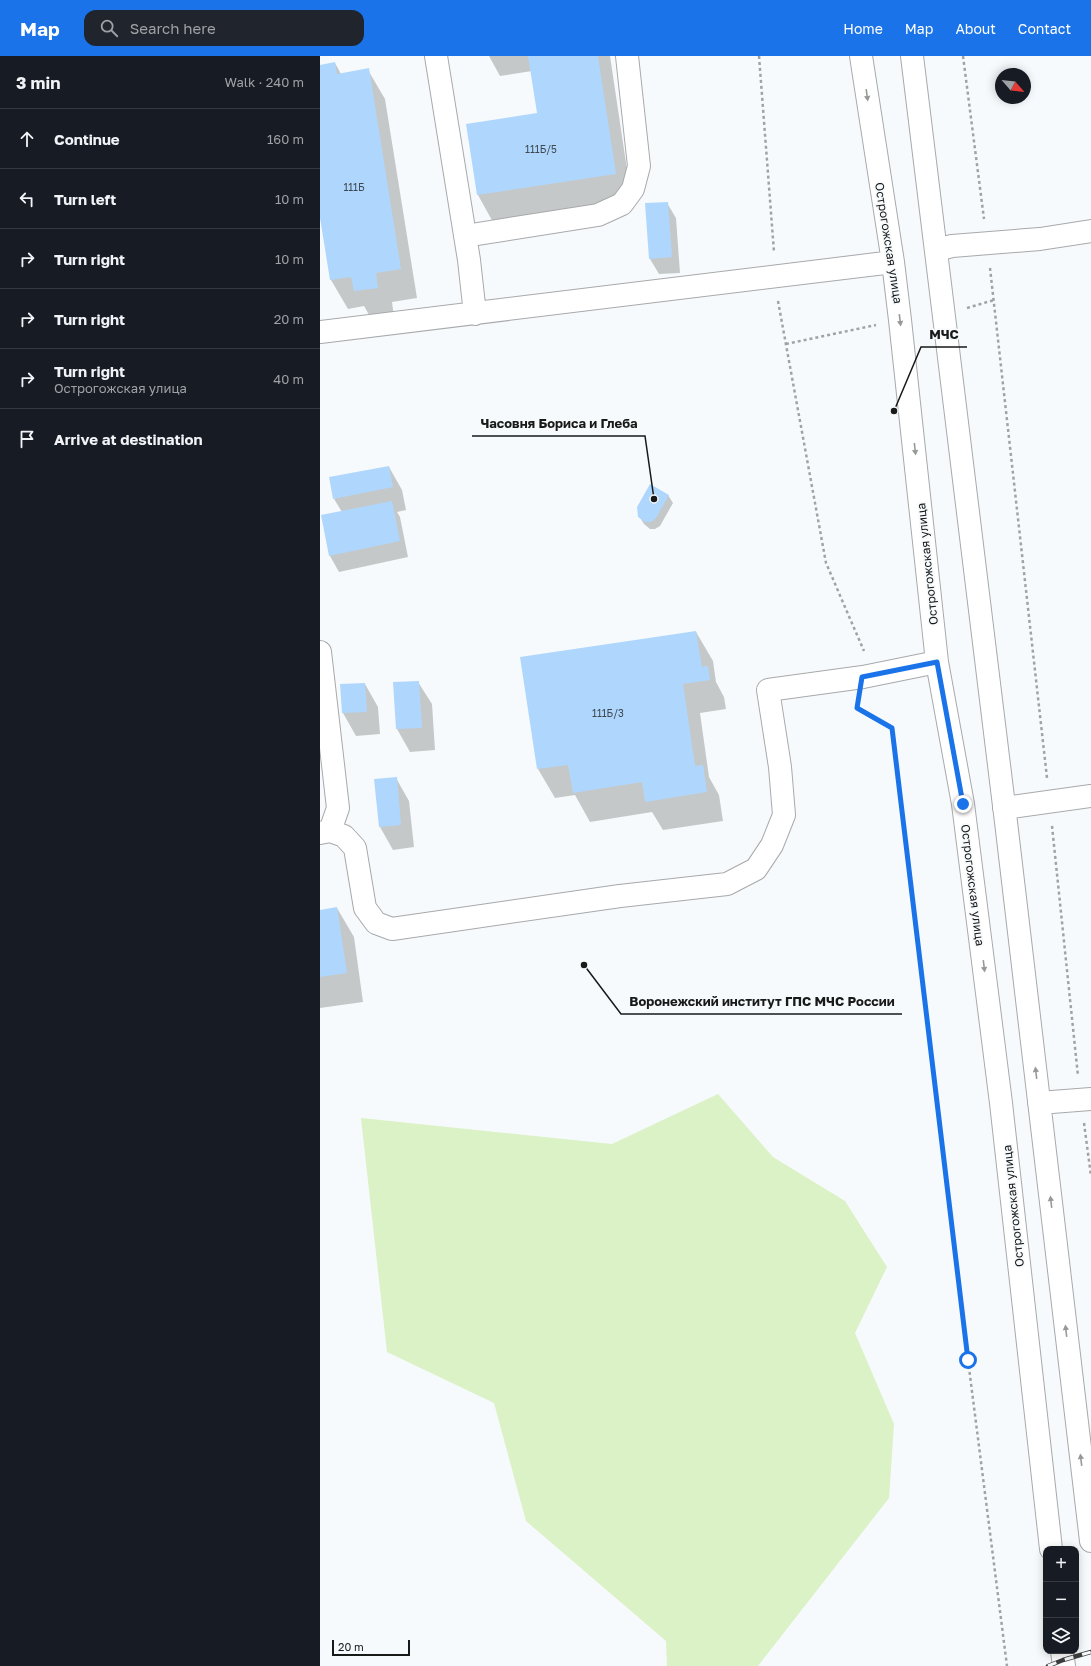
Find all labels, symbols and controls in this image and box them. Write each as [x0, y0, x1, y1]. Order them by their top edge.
search box [84, 10, 364, 46]
text: Map [20, 17, 60, 40]
icon: search [98, 17, 120, 39]
text: Search here [130, 19, 216, 37]
text: Home [843, 20, 883, 37]
text: Map [905, 20, 933, 37]
text: About [955, 20, 996, 37]
text: Contact [1018, 20, 1071, 37]
north arrow [995, 68, 1031, 104]
text: 3 min [16, 72, 60, 93]
text: Walk · 240 m [225, 74, 304, 90]
one-way arrow [864, 88, 870, 101]
icon: ahead [16, 128, 38, 150]
text: Continue [54, 130, 120, 148]
text: 160 m [267, 131, 304, 147]
house number: 111Б/5 [525, 143, 557, 155]
house number: 111Б [343, 181, 365, 193]
street label: Острогожская улица [872, 181, 906, 305]
icon: left [16, 188, 38, 210]
text: Turn left [54, 190, 116, 208]
text: 10 m [275, 191, 304, 207]
icon: right [16, 248, 38, 270]
text: Turn right [54, 250, 125, 268]
text: 10 m [275, 251, 304, 267]
icon: right [16, 308, 38, 330]
text: Turn right [54, 310, 125, 328]
text: 20 m [274, 311, 304, 327]
one-way arrow [897, 314, 903, 326]
callout: МЧС [921, 322, 967, 347]
text: МЧС [929, 326, 959, 342]
text: Turn right [54, 362, 125, 380]
icon: right [16, 368, 38, 390]
text: 40 m [273, 371, 304, 387]
text: Острогожская улица [54, 380, 187, 396]
callout: Часовня Бориса и Глеба [472, 411, 645, 436]
text: Часовня Бориса и Глеба [480, 415, 638, 431]
icon: arrive [16, 428, 38, 450]
text: Arrive at destination [54, 430, 203, 448]
one-way arrow [912, 443, 918, 455]
street label: Острогожская улица [913, 502, 941, 626]
house number: 111Б/3 [592, 707, 624, 719]
route end [954, 795, 972, 813]
street label: Острогожская улица [958, 823, 988, 947]
one-way arrow [980, 960, 987, 973]
callout: Воронежский институт ГПС МЧС России [621, 989, 902, 1014]
text: Воронежский институт ГПС МЧС России [629, 993, 895, 1009]
one-way arrow [1032, 1067, 1039, 1079]
street label: Острогожская улица [999, 1144, 1027, 1268]
one-way arrow [1048, 1196, 1054, 1208]
one-way arrow [1063, 1325, 1069, 1337]
route start [959, 1351, 977, 1369]
one-way arrow [1078, 1454, 1085, 1466]
map controls [1043, 1546, 1079, 1654]
button: + [1043, 1546, 1079, 1582]
button: − [1043, 1582, 1079, 1618]
button: layers [1043, 1618, 1079, 1654]
scale bar [332, 1638, 410, 1657]
text: 20 m [338, 1640, 364, 1653]

